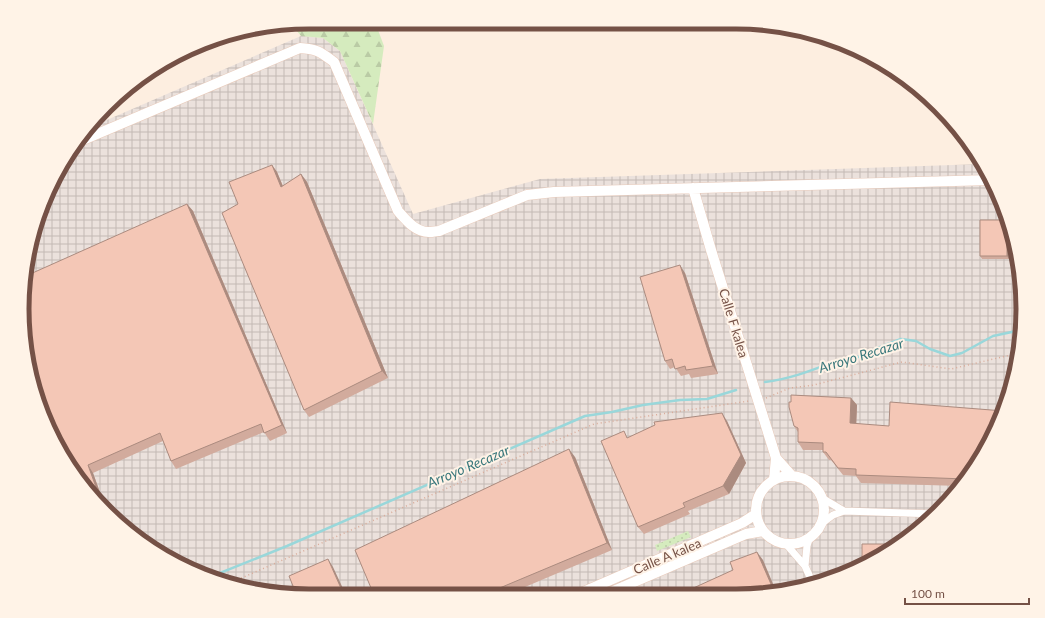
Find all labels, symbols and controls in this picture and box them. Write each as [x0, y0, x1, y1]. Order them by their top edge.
street label: Calle F kalea [716, 287, 752, 359]
water label: Arroyo Recazar [816, 334, 906, 376]
water label: Arroyo Recazar [423, 441, 512, 491]
street label: Calle A kalea [631, 535, 703, 577]
scale bar [905, 580, 1029, 606]
text: 100 m [911, 586, 945, 601]

